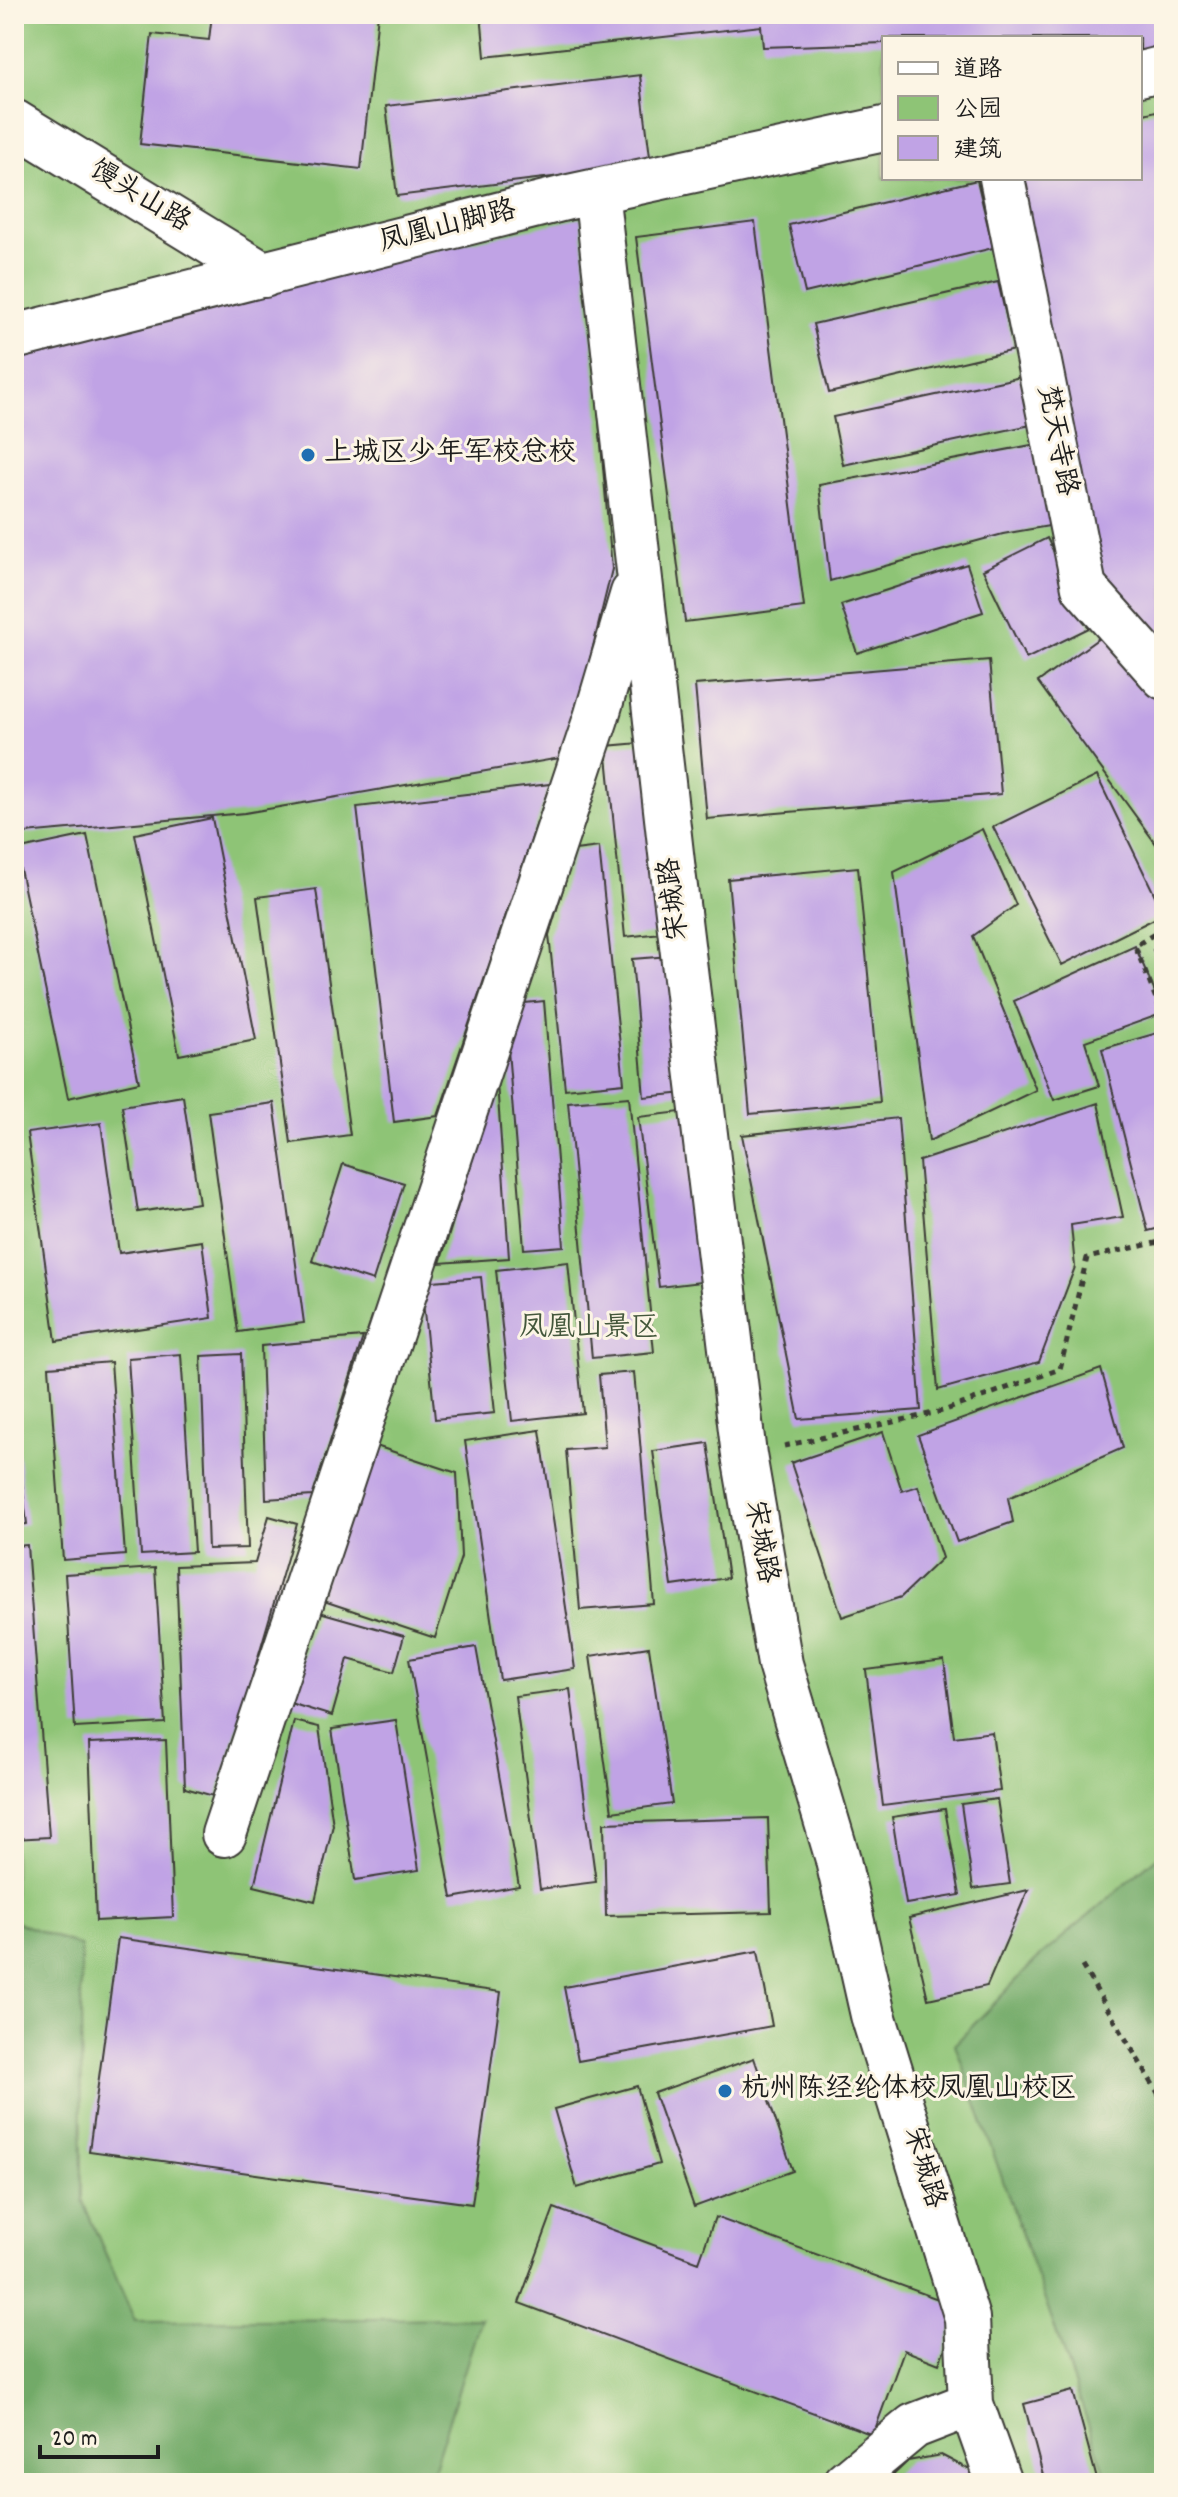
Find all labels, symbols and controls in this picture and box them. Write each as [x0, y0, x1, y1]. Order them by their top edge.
legend [882, 36, 1142, 180]
text: 道路 [954, 54, 1002, 88]
text: 公园 [954, 94, 1002, 128]
text: 建筑 [954, 134, 1002, 168]
street label: 馒头山路 [81, 152, 197, 244]
street label: 凤凰山脚路 [375, 192, 521, 264]
street label: 梵天寺路 [1025, 382, 1085, 500]
place label: 上城区少年军校总校 [324, 435, 576, 475]
marker: 上城区少年军校总校 [299, 446, 317, 464]
street label: 宋城路 [651, 855, 701, 943]
park label: 凤凰山景区 [519, 1310, 659, 1350]
street label: 宋城路 [732, 1497, 786, 1587]
place label: 杭州陈经纶体校凤凰山校区 [741, 2071, 1077, 2111]
marker: 杭州陈经纶体校凤凰山校区 [716, 2082, 734, 2100]
street label: 宋城路 [891, 2122, 953, 2214]
scale bar [40, 2409, 158, 2459]
text: 20 m [52, 2423, 98, 2457]

